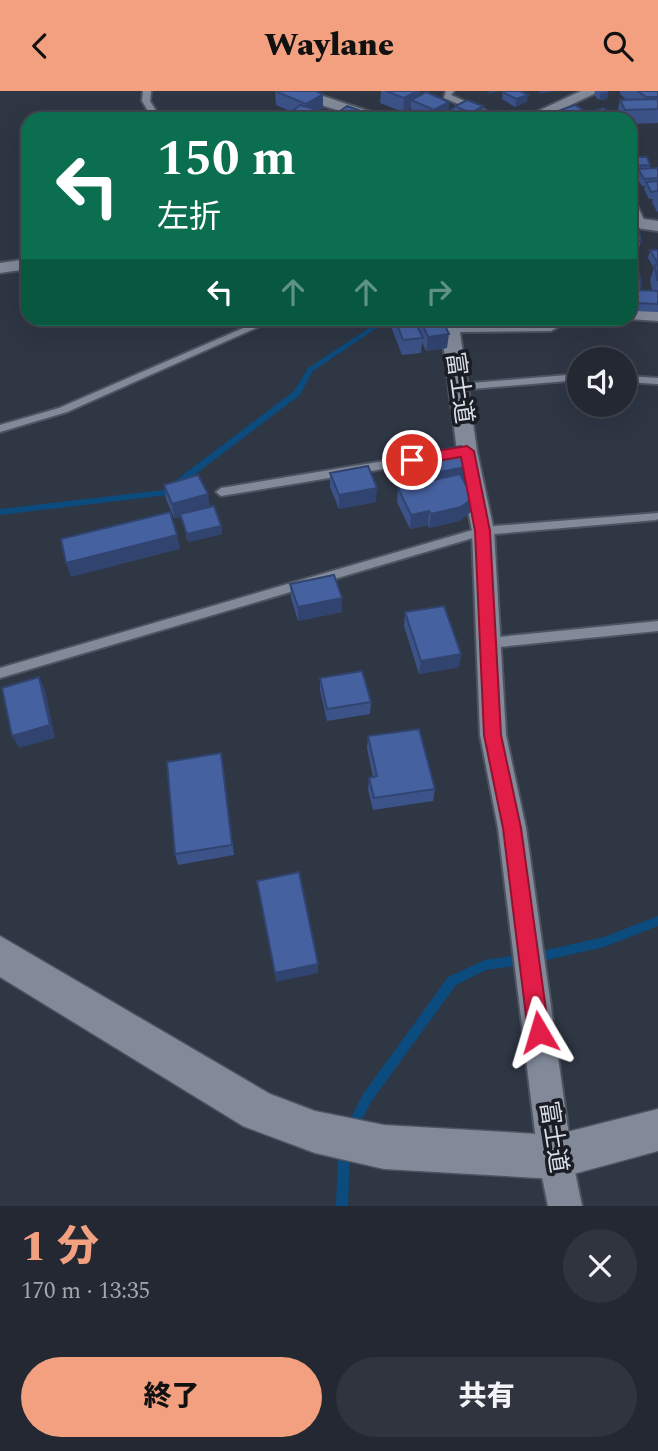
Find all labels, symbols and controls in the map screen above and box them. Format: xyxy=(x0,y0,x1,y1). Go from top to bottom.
text: Waylane xyxy=(264,21,394,70)
icon: back xyxy=(21,27,59,65)
icon: search xyxy=(599,27,637,65)
text: 150 m xyxy=(157,122,296,197)
icon: left xyxy=(42,140,133,231)
text: 左折 xyxy=(157,193,221,242)
icon: left xyxy=(201,273,239,311)
icon: ahead xyxy=(274,273,312,311)
icon: ahead xyxy=(347,273,385,311)
icon: right xyxy=(420,273,458,311)
map controls xyxy=(567,347,637,417)
button: sound xyxy=(567,347,637,417)
street label: 富士道 xyxy=(436,350,482,426)
pin xyxy=(382,430,442,490)
icon: arrive xyxy=(393,441,431,479)
position arrow xyxy=(502,995,576,1069)
street label: 富士道 xyxy=(530,1099,576,1175)
text: 1 分 xyxy=(21,1216,99,1279)
button: close xyxy=(563,1229,637,1303)
text: 170 m · 13:35 xyxy=(21,1274,150,1309)
button: 終了 xyxy=(21,1357,322,1437)
button: 共有 xyxy=(336,1357,637,1437)

